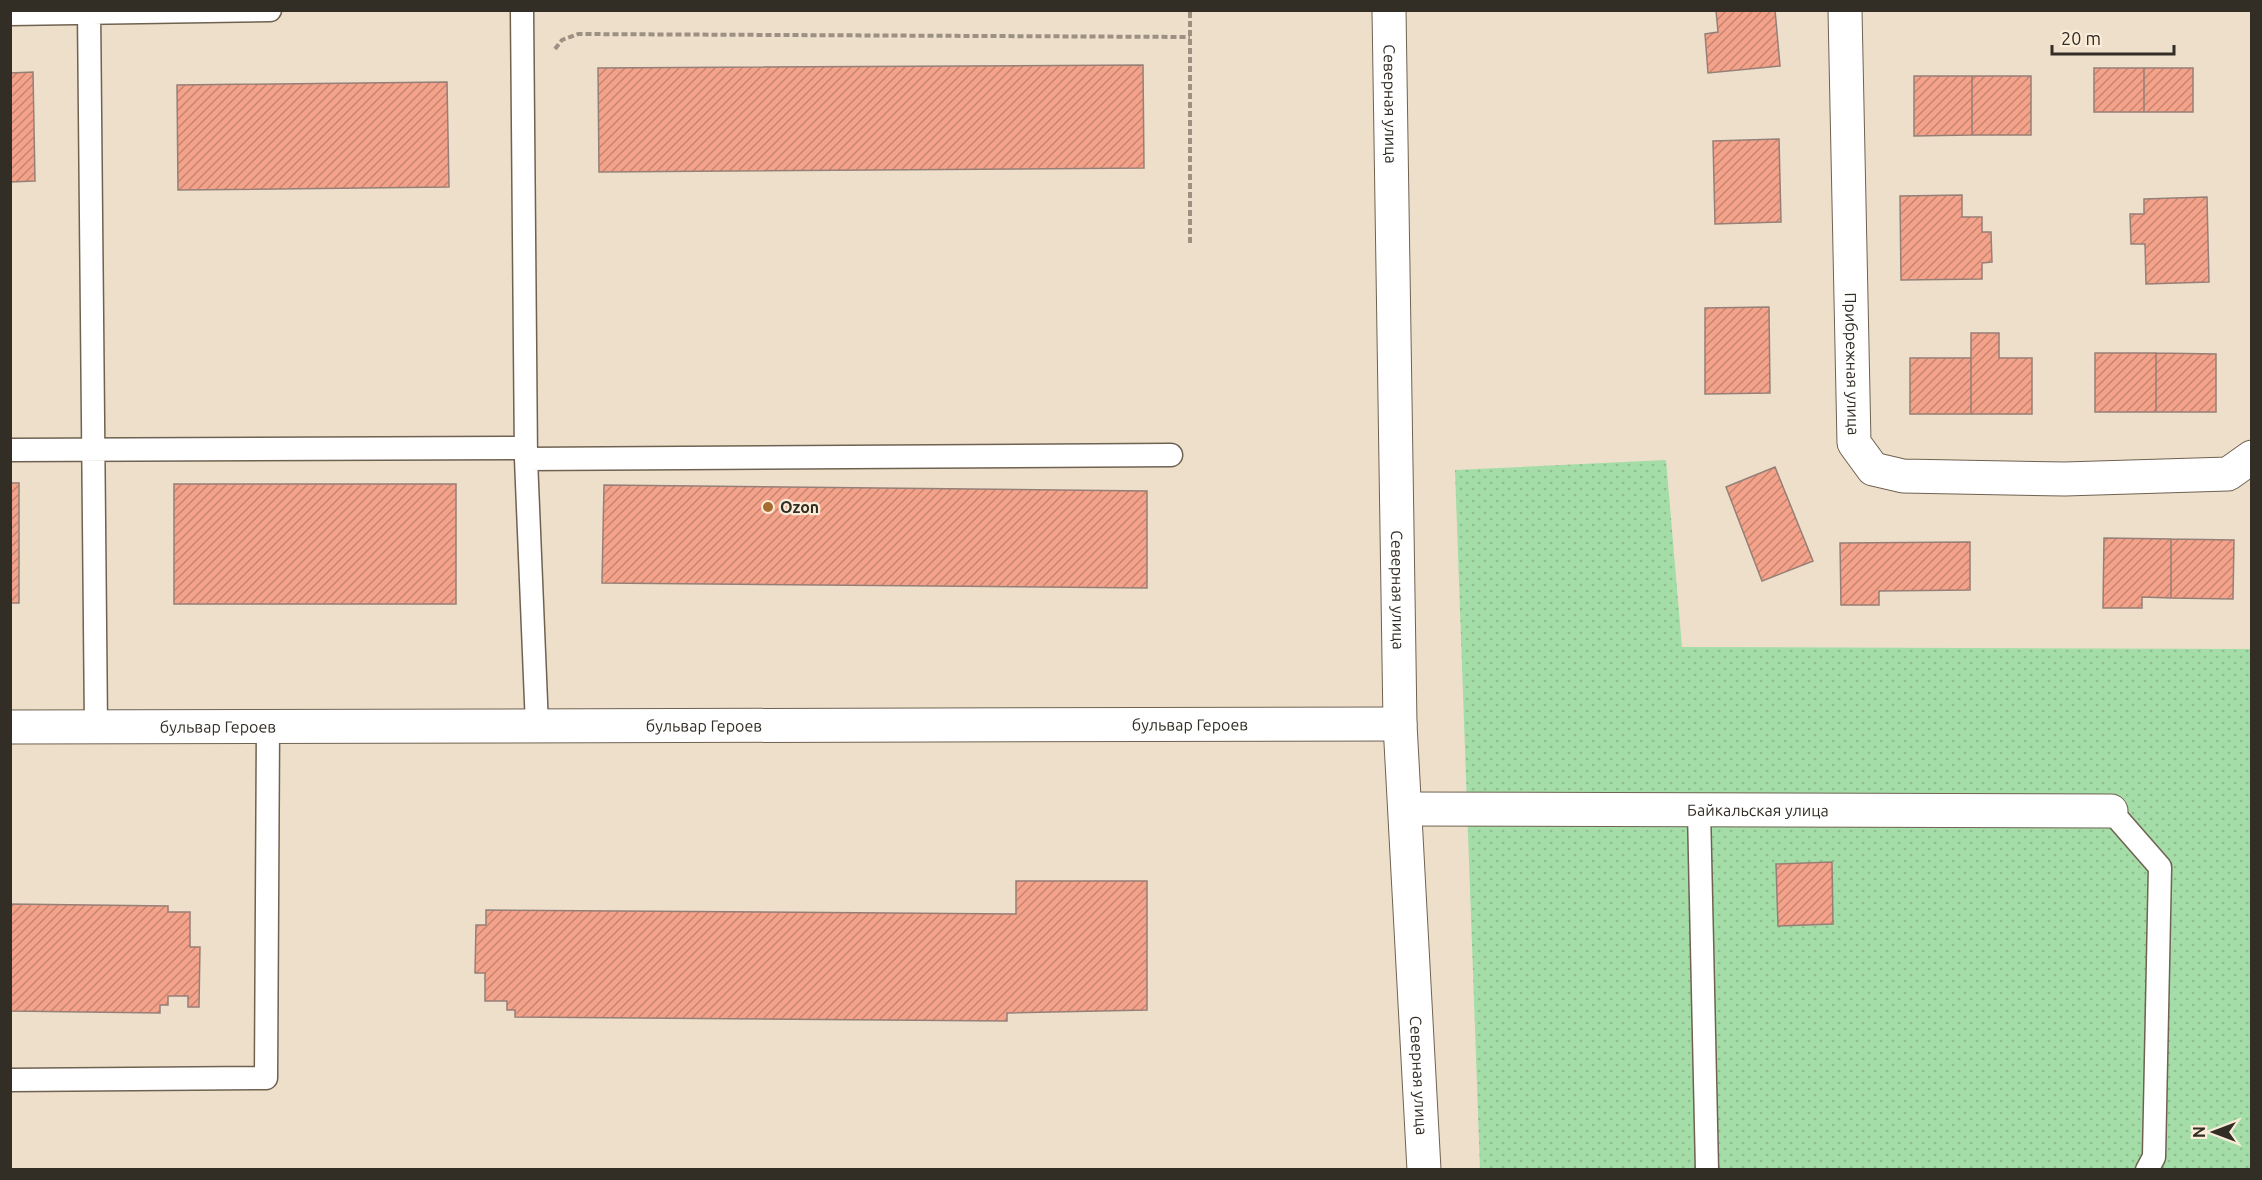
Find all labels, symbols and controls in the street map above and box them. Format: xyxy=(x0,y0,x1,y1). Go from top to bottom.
scale bar xyxy=(2052,18,2174,56)
text: 20 m xyxy=(2061,28,2101,48)
street label: Северная улица xyxy=(1381,44,1400,164)
street label: Прибрежная улица xyxy=(1842,292,1863,436)
place label: Ozon xyxy=(780,498,819,516)
marker: Ozon xyxy=(761,500,775,514)
street label: Северная улица xyxy=(1388,530,1408,650)
street label: бульвар Героев xyxy=(1132,715,1248,734)
street label: бульвар Героев xyxy=(646,716,762,735)
street label: бульвар Героев xyxy=(160,717,276,736)
street label: Байкальская улица xyxy=(1687,801,1829,819)
street label: Северная улица xyxy=(1407,1015,1431,1136)
north arrow xyxy=(2184,1102,2244,1162)
text: N xyxy=(2190,1126,2208,1138)

